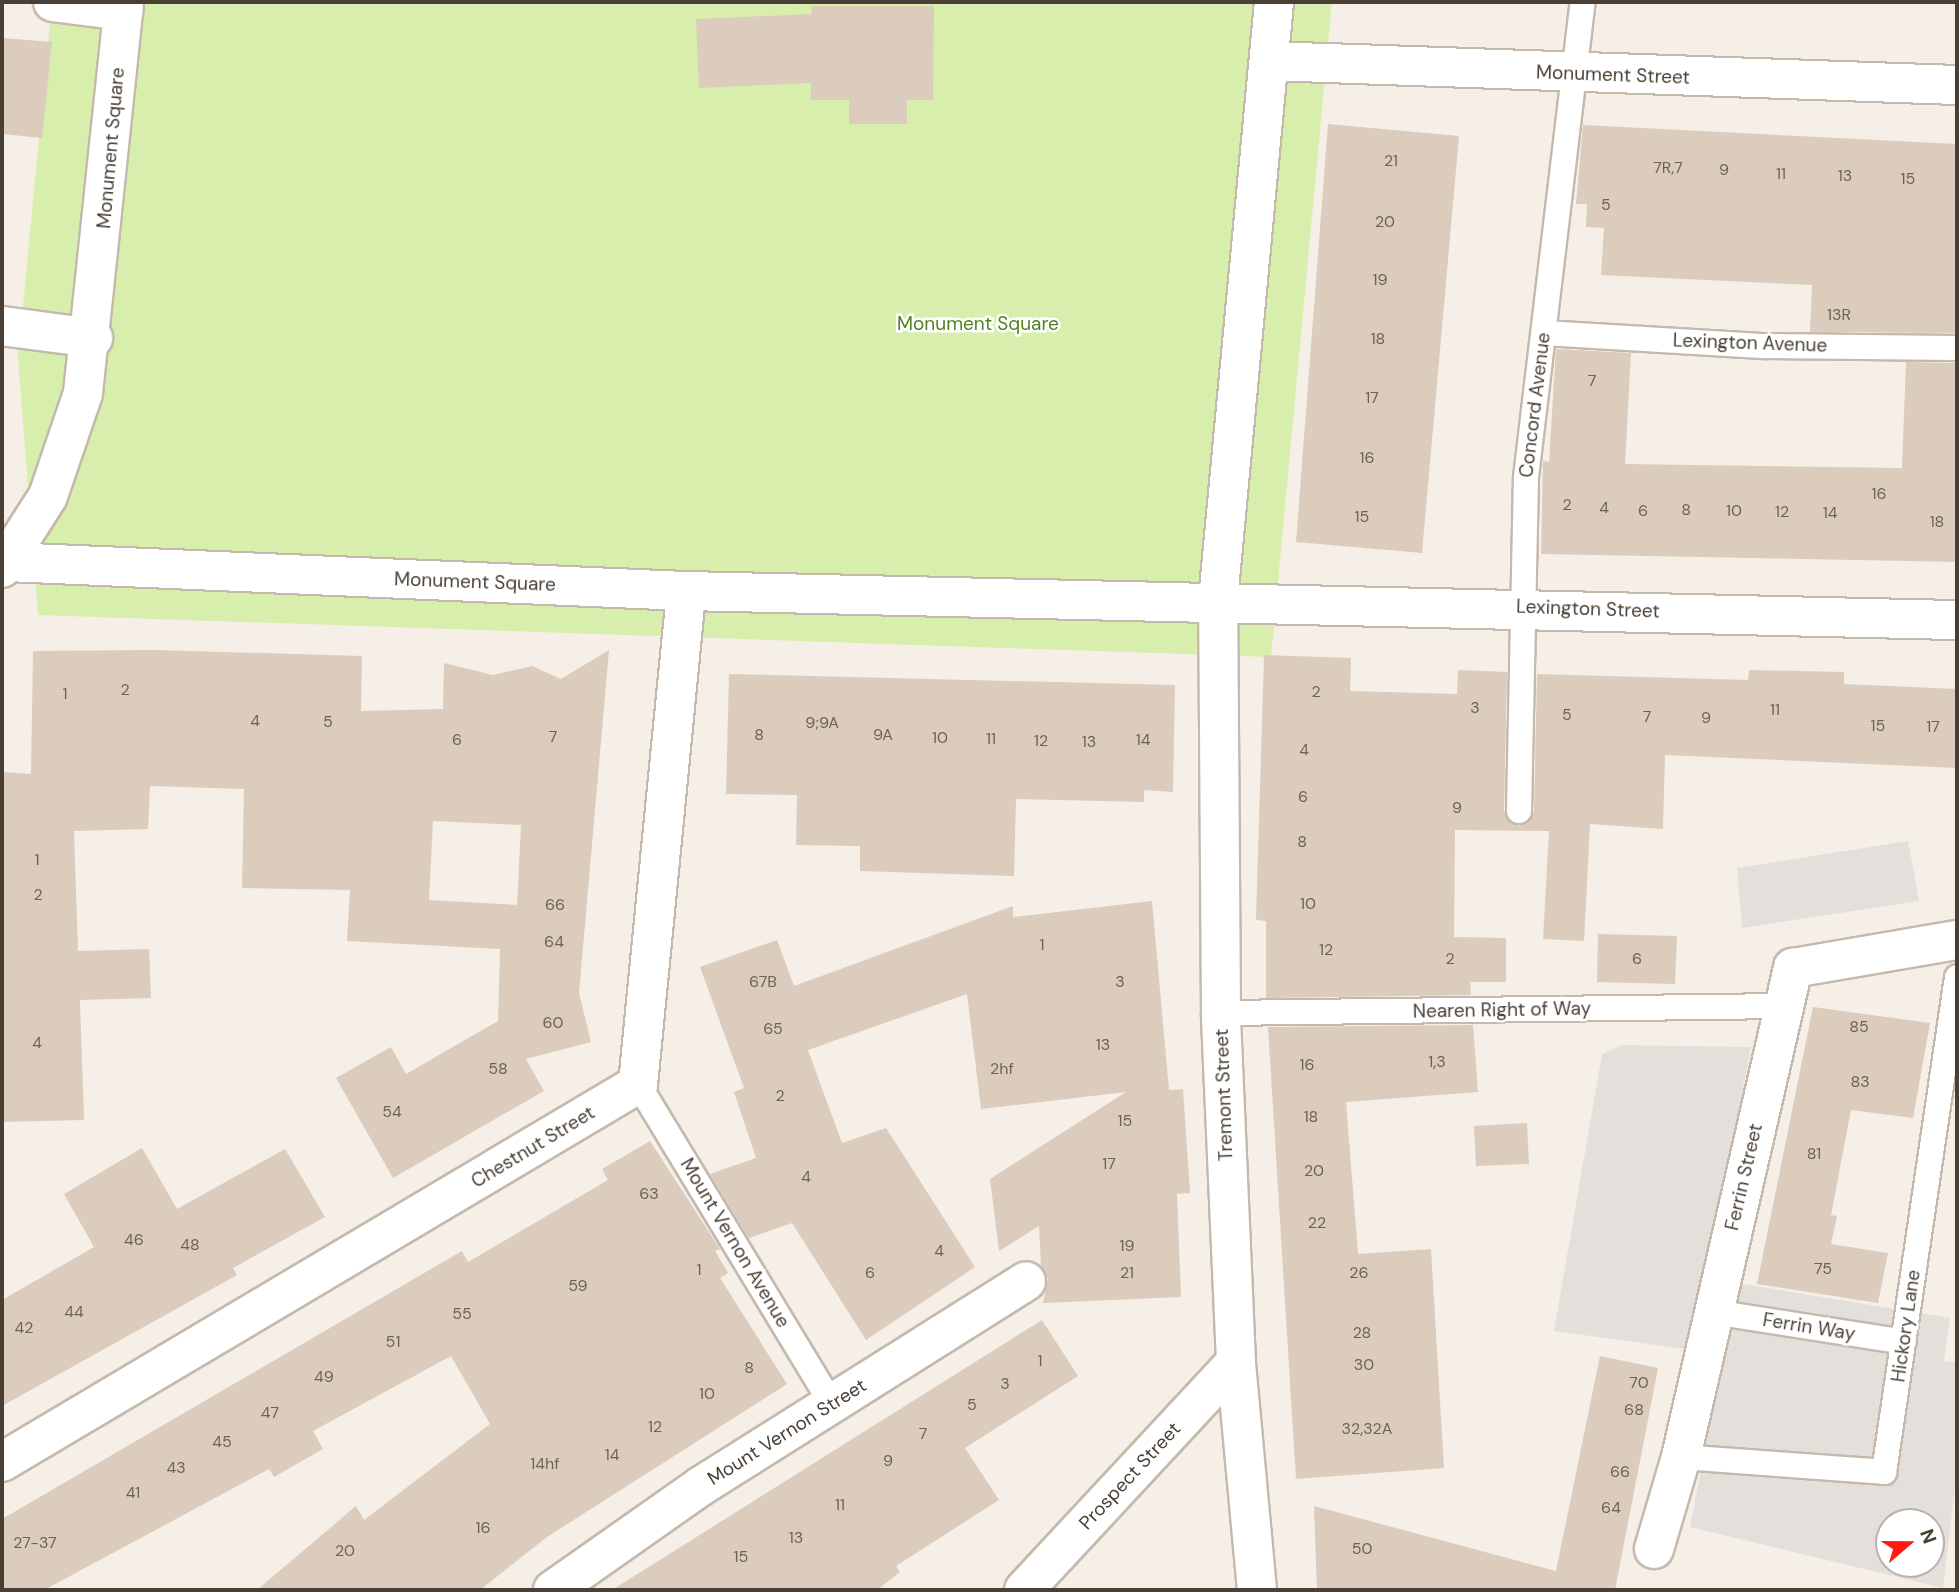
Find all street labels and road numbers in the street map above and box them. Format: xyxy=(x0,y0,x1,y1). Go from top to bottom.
street label: Monument Street xyxy=(1536,61,1690,89)
street label: Monument Square xyxy=(93,66,129,230)
street label: Lexington Avenue xyxy=(1672,329,1828,357)
street label: Concord Avenue xyxy=(1515,331,1555,479)
street label: Monument Square xyxy=(394,568,556,596)
street label: Lexington Street xyxy=(1516,595,1660,623)
street label: Nearen Right of Way xyxy=(1413,997,1591,1023)
street label: Tremont Street xyxy=(1210,1028,1238,1162)
street label: Chestnut Street xyxy=(467,1101,599,1193)
street label: Ferrin Street xyxy=(1721,1121,1767,1233)
street label: Mount Vernon Avenue xyxy=(675,1154,795,1332)
street label: Hickory Lane xyxy=(1887,1268,1925,1384)
street label: Ferrin Way xyxy=(1761,1308,1857,1346)
street label: Mount Vernon Street xyxy=(703,1374,871,1490)
street label: Prospect Street xyxy=(1075,1418,1185,1534)

